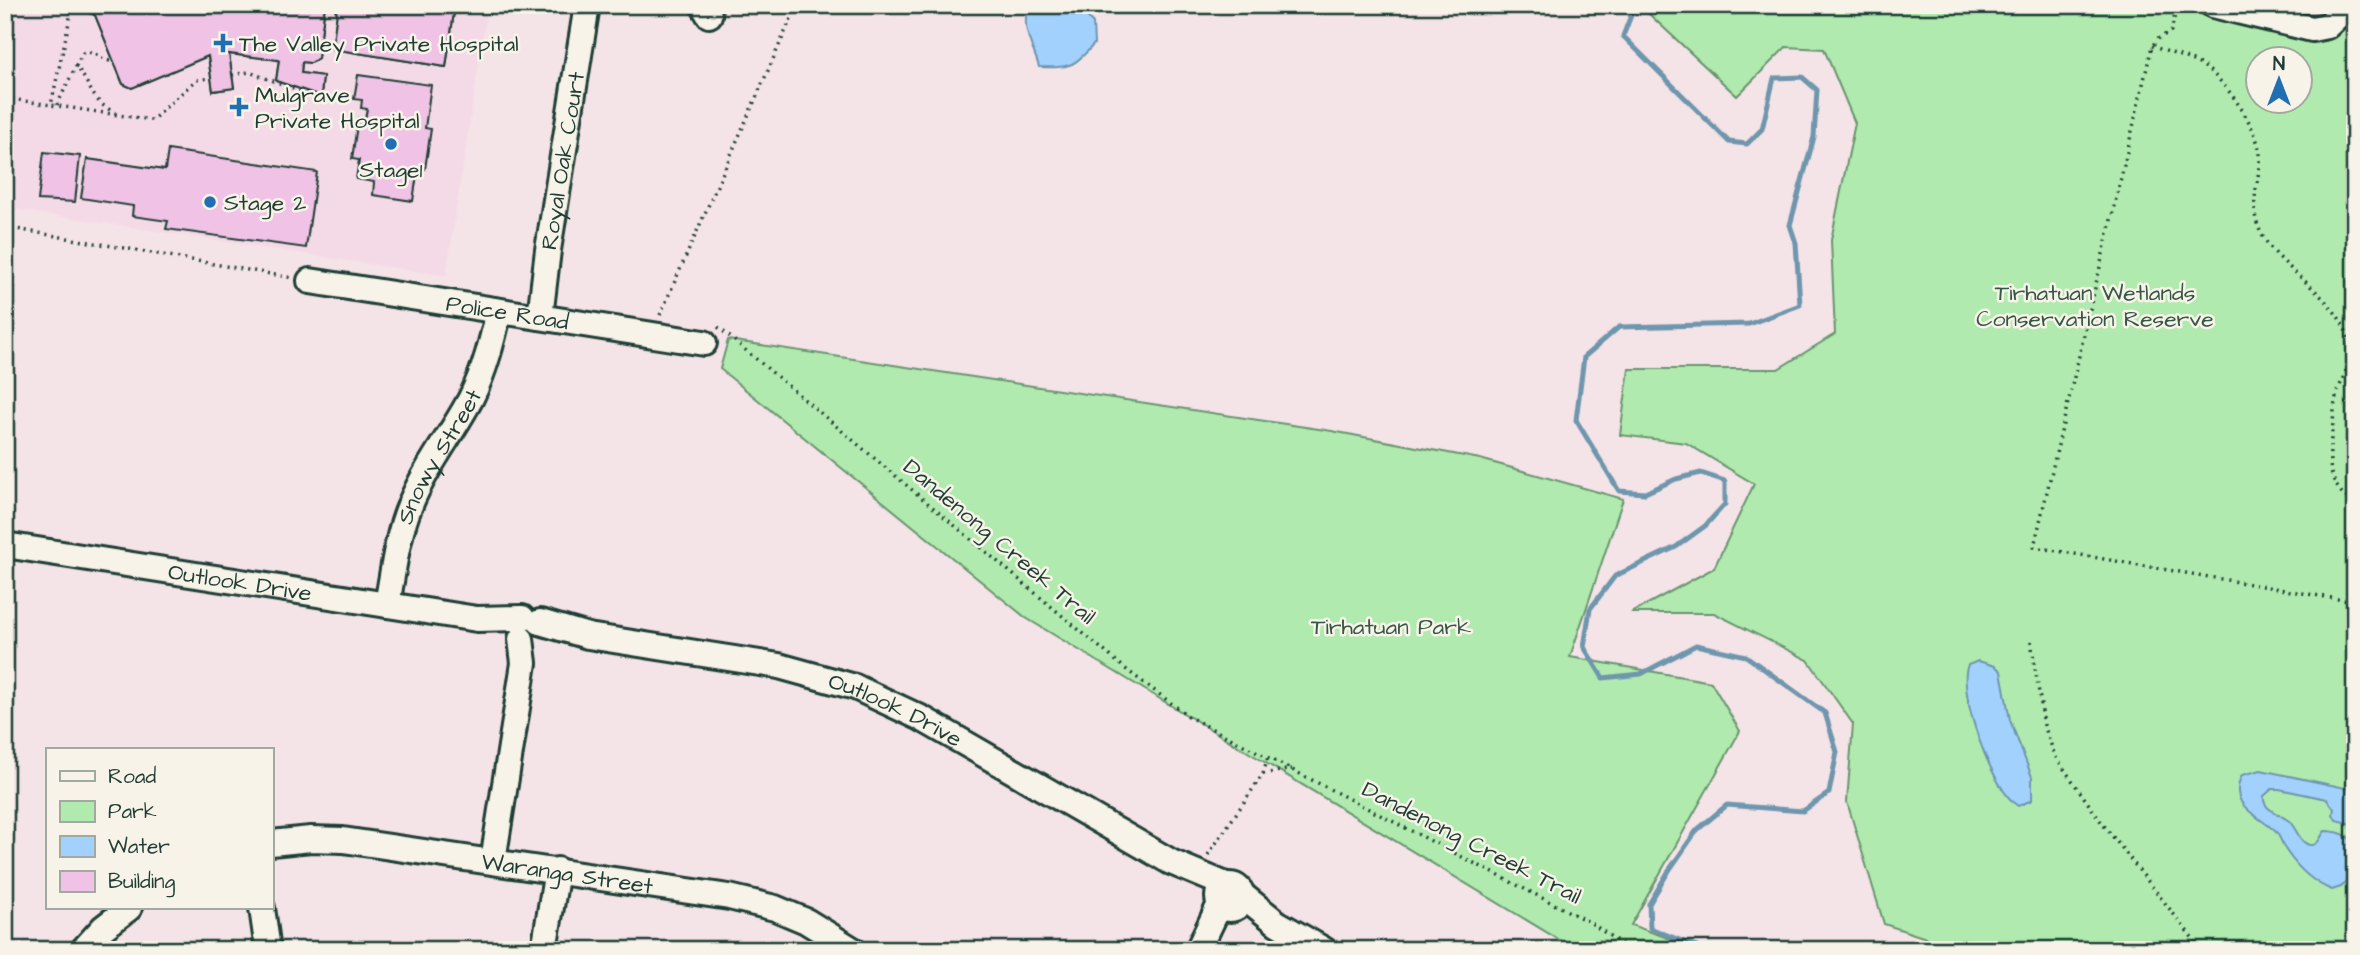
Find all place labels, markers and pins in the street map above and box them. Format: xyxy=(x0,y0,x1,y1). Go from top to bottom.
place label: The Valley Private Hospital xyxy=(239,28,519,61)
marker: The Valley Private Hospital xyxy=(213,33,233,53)
place label: Mulgrave Private Hospital xyxy=(255,79,420,137)
marker: Mulgrave Private Hospital xyxy=(229,97,249,117)
marker: Stage1 xyxy=(383,136,399,152)
place label: Stage1 xyxy=(359,154,423,187)
place label: Stage 2 xyxy=(224,187,306,220)
marker: Stage 2 xyxy=(202,194,218,210)

